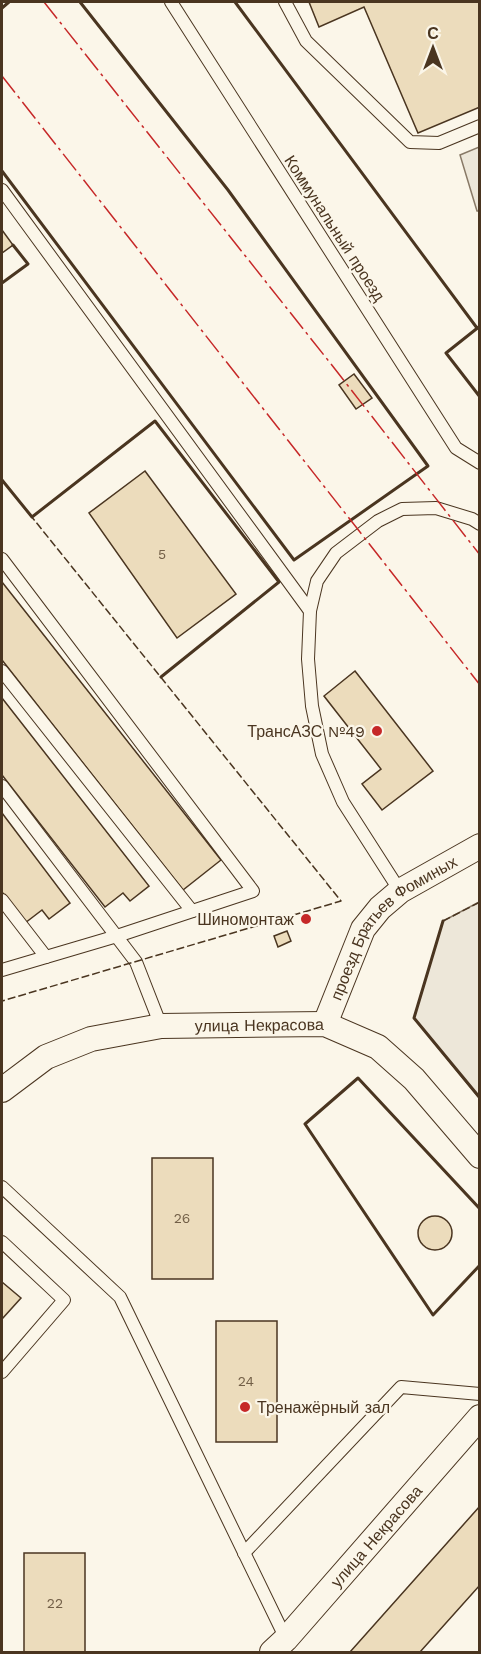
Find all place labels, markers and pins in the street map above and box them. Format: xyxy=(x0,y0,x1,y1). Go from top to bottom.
place label: ТрансАЗС №49 xyxy=(247,722,365,741)
marker: ТрансАЗС №49 xyxy=(370,724,384,738)
place label: Шиномонтаж xyxy=(197,910,294,929)
marker: Шиномонтаж xyxy=(299,912,313,926)
place label: Тренажёрный зал xyxy=(257,1398,390,1417)
marker: Тренажёрный зал xyxy=(238,1400,252,1414)

